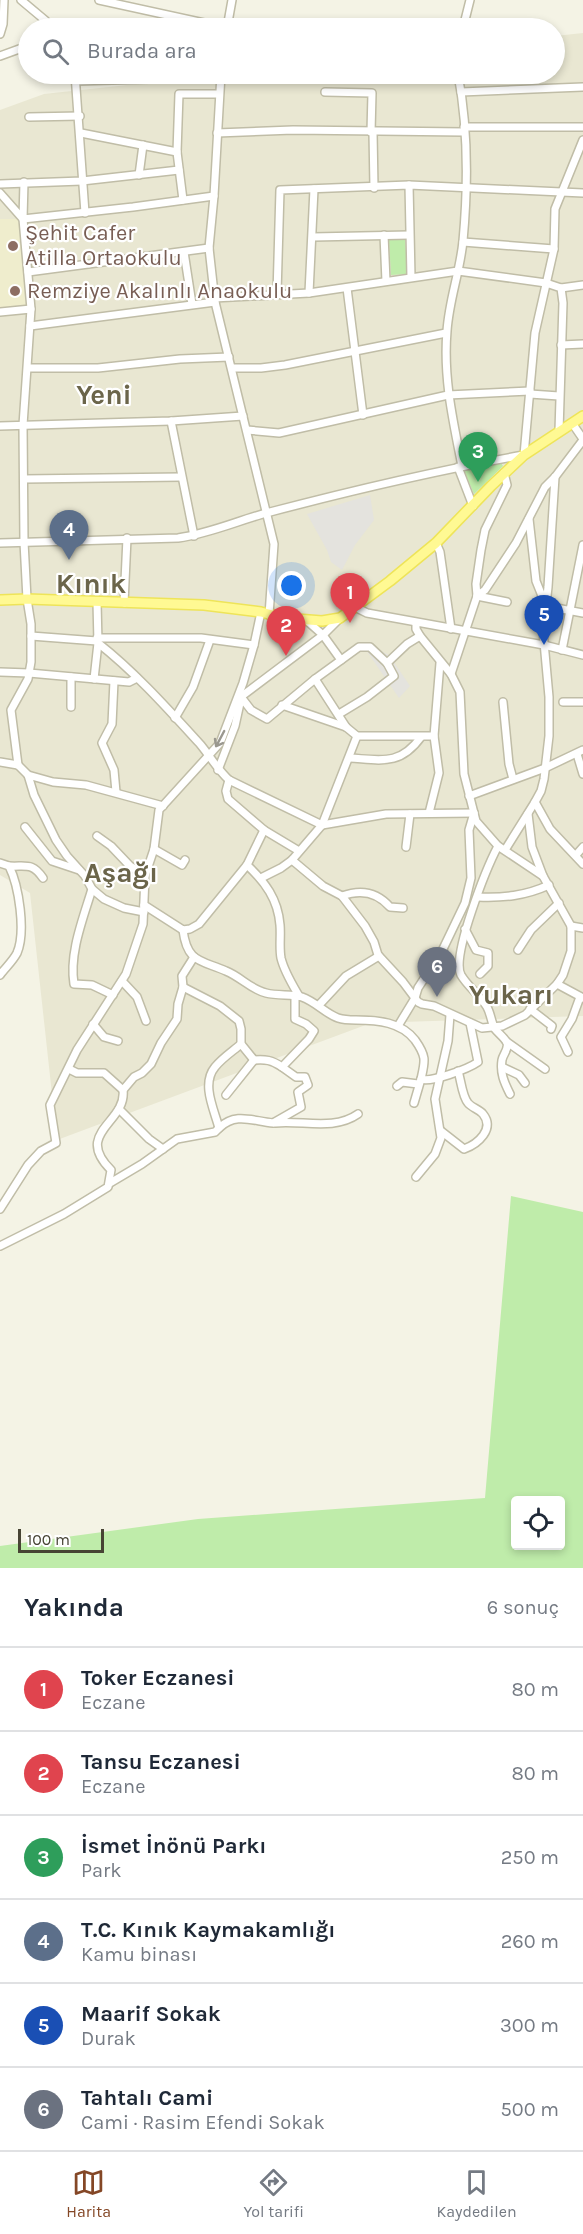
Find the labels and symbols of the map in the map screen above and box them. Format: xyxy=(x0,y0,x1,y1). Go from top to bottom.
place label: Şehit Cafer Atilla Ortaokulu xyxy=(25,220,182,271)
marker: Şehit Cafer Atilla Ortaokulu xyxy=(6,239,20,253)
place label: Remziye Akalınlı Anaokulu xyxy=(27,278,292,304)
marker: Remziye Akalınlı Anaokulu xyxy=(8,284,22,298)
district label: Yeni xyxy=(76,378,132,411)
pin: 3 xyxy=(458,432,498,482)
pin: 4 xyxy=(50,510,88,560)
district label: Kınık xyxy=(56,567,127,600)
your location xyxy=(277,571,306,600)
pin: 1 xyxy=(330,574,370,623)
pin: 5 xyxy=(524,596,564,645)
pin: 2 xyxy=(266,606,306,656)
one-way arrow xyxy=(214,730,226,747)
district label: Aşağı xyxy=(84,856,158,889)
pin: 6 xyxy=(418,948,456,997)
district label: Yukarı xyxy=(469,978,553,1011)
scale bar xyxy=(18,1526,104,1554)

